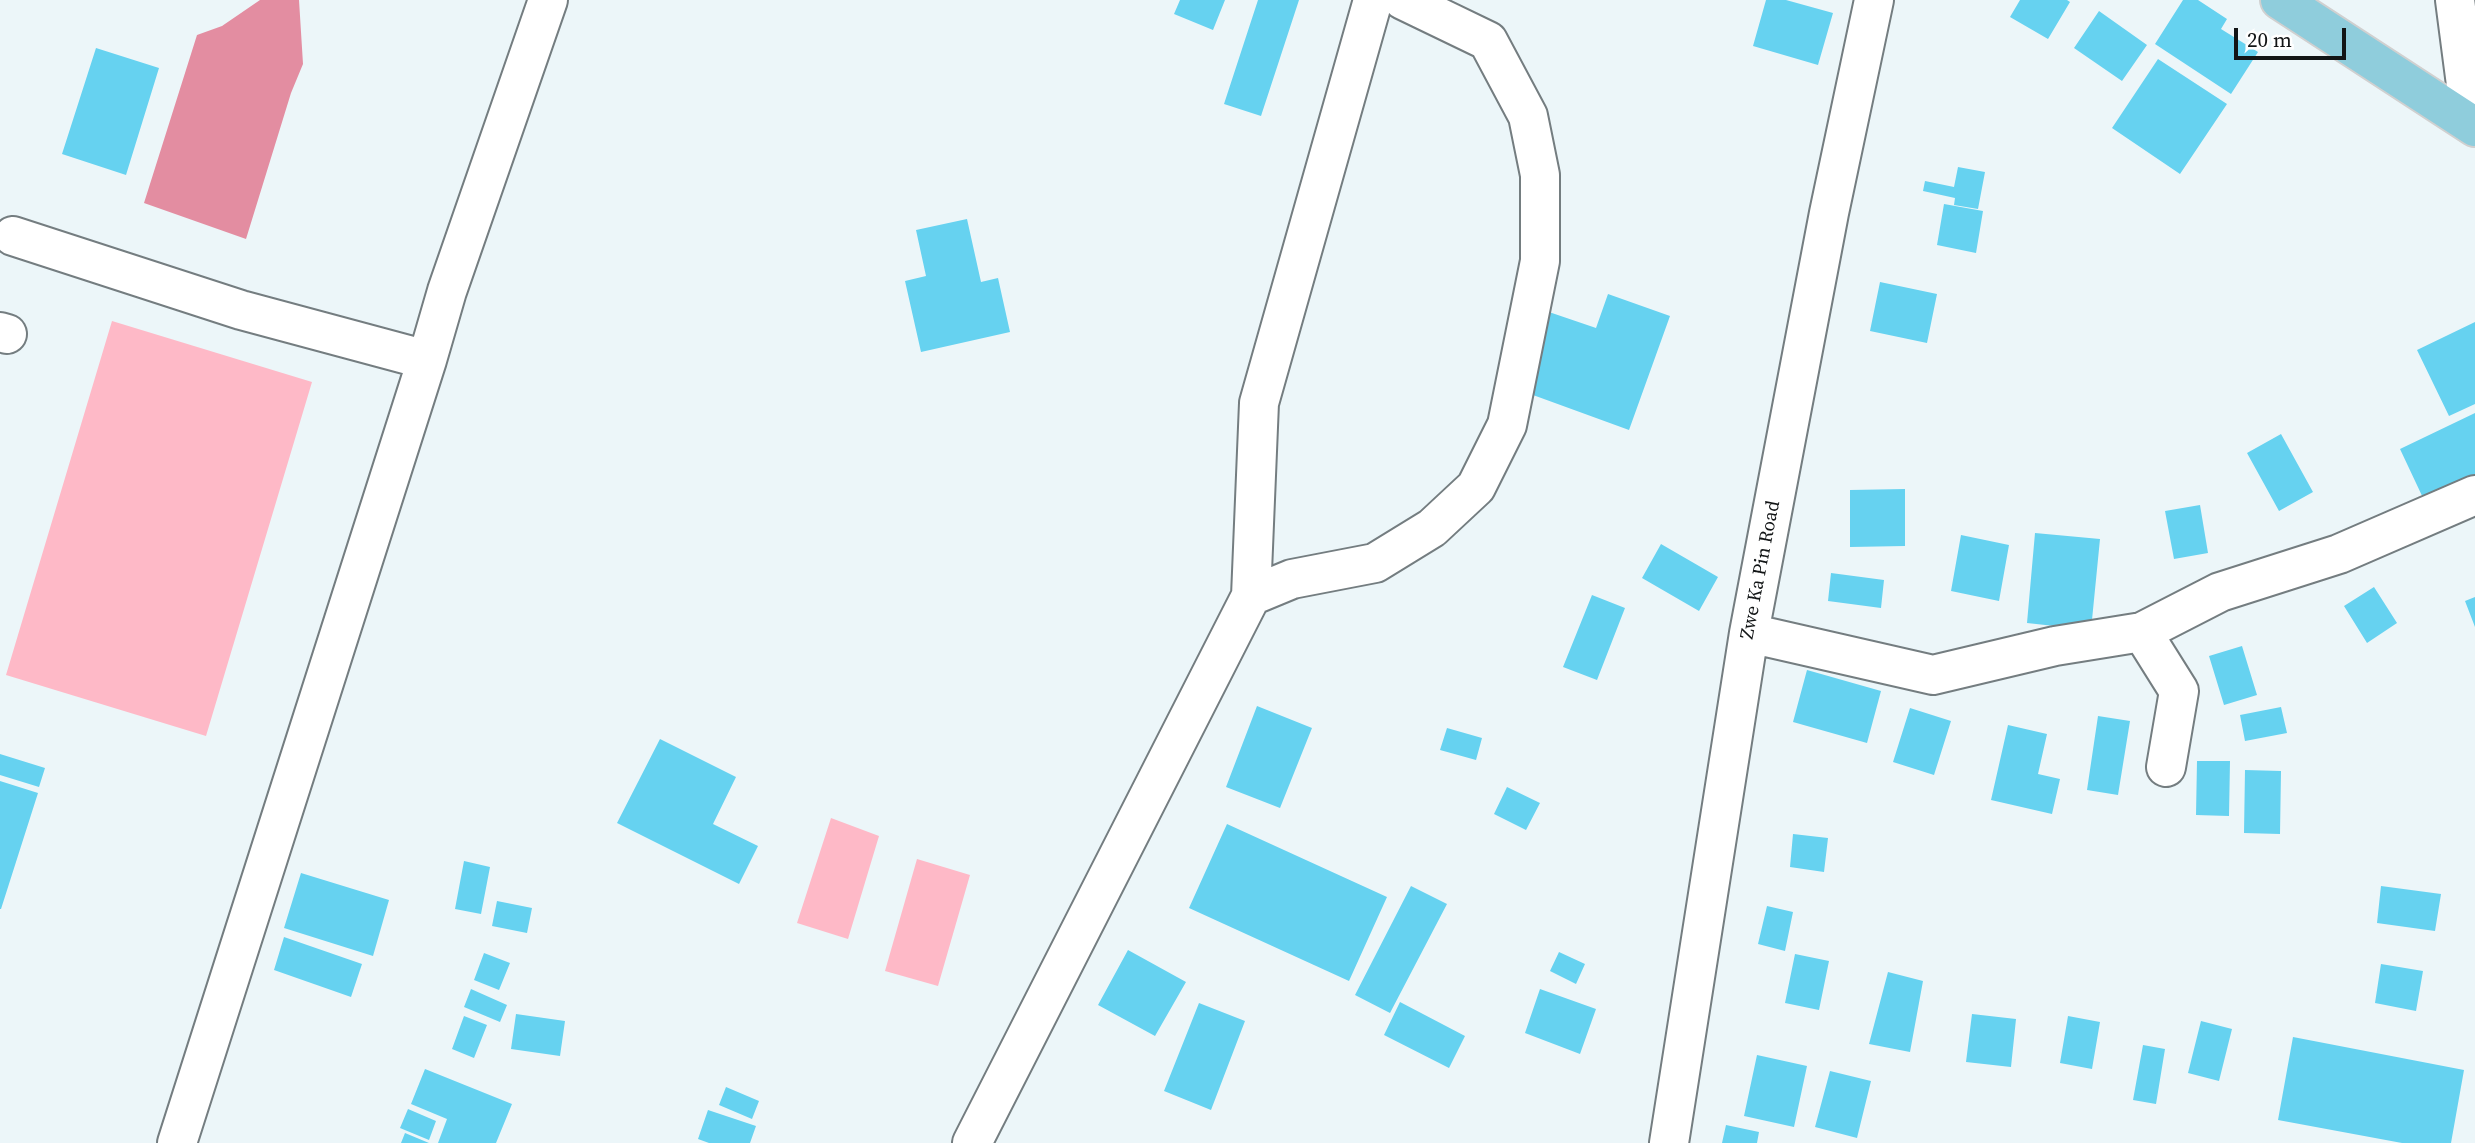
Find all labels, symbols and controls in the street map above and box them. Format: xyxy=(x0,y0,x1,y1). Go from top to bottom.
scale bar xyxy=(2237,14,2349,58)
text: 20 m xyxy=(2247,25,2292,54)
street label: Zwe Ka Pin Road xyxy=(1736,499,1786,641)

